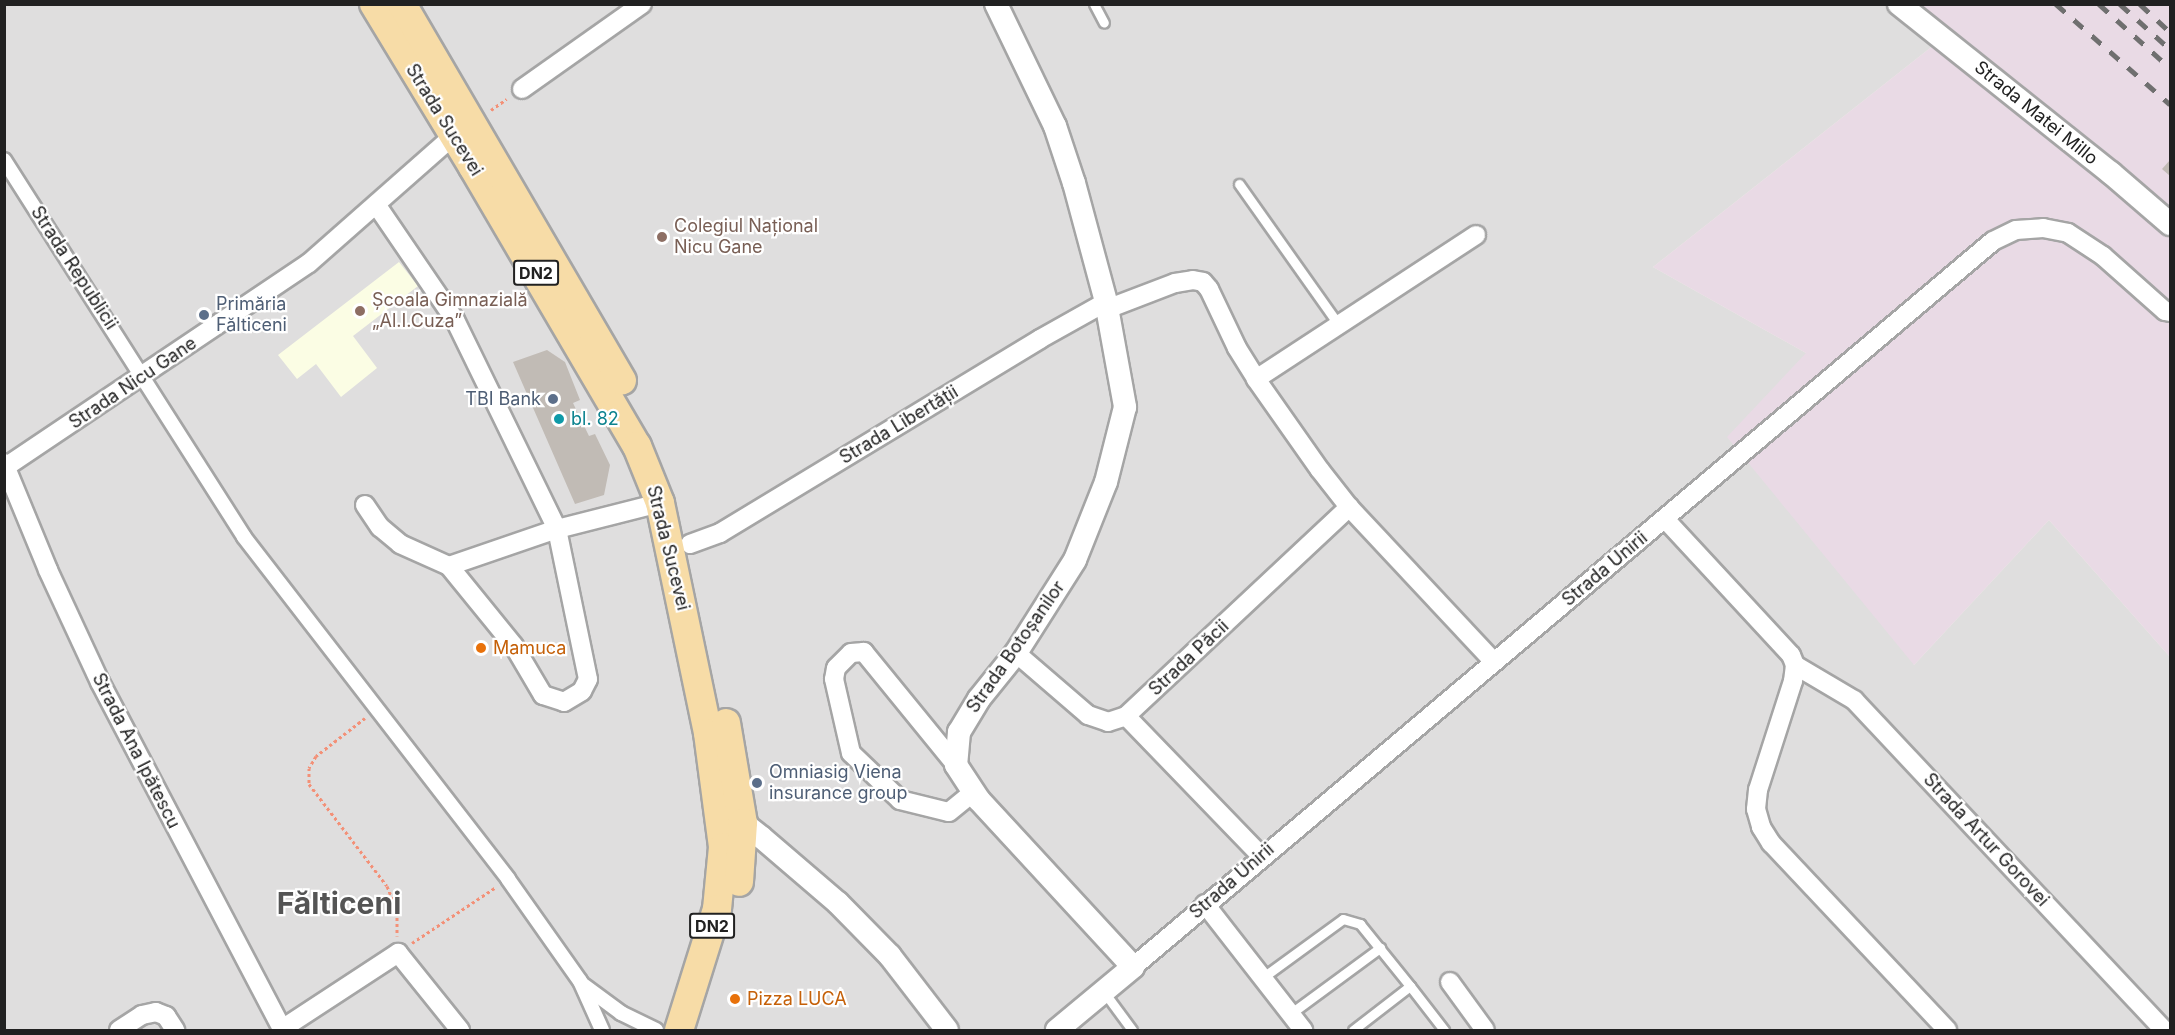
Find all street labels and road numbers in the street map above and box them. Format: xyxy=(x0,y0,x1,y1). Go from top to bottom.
street label: Strada Matei Millo xyxy=(1970,57,2102,169)
street label: Strada Sucevei xyxy=(401,60,487,180)
street label: Strada Republicii xyxy=(26,202,122,334)
road number: DN2 xyxy=(512,260,560,286)
street label: Strada Nicu Gane xyxy=(65,332,201,434)
street label: Strada Libertății xyxy=(836,381,962,469)
street label: Strada Sucevei xyxy=(642,483,694,613)
street label: Strada Unirii xyxy=(1558,527,1652,611)
street label: Strada Botoșanilor xyxy=(962,577,1070,717)
street label: Strada Păcii xyxy=(1145,616,1233,700)
street label: Strada Ana Ipătescu xyxy=(87,670,185,832)
street label: Strada Artur Gorovei xyxy=(1919,769,2053,911)
street label: Strada Unirii xyxy=(1185,839,1279,923)
road number: DN2 xyxy=(688,913,736,939)

